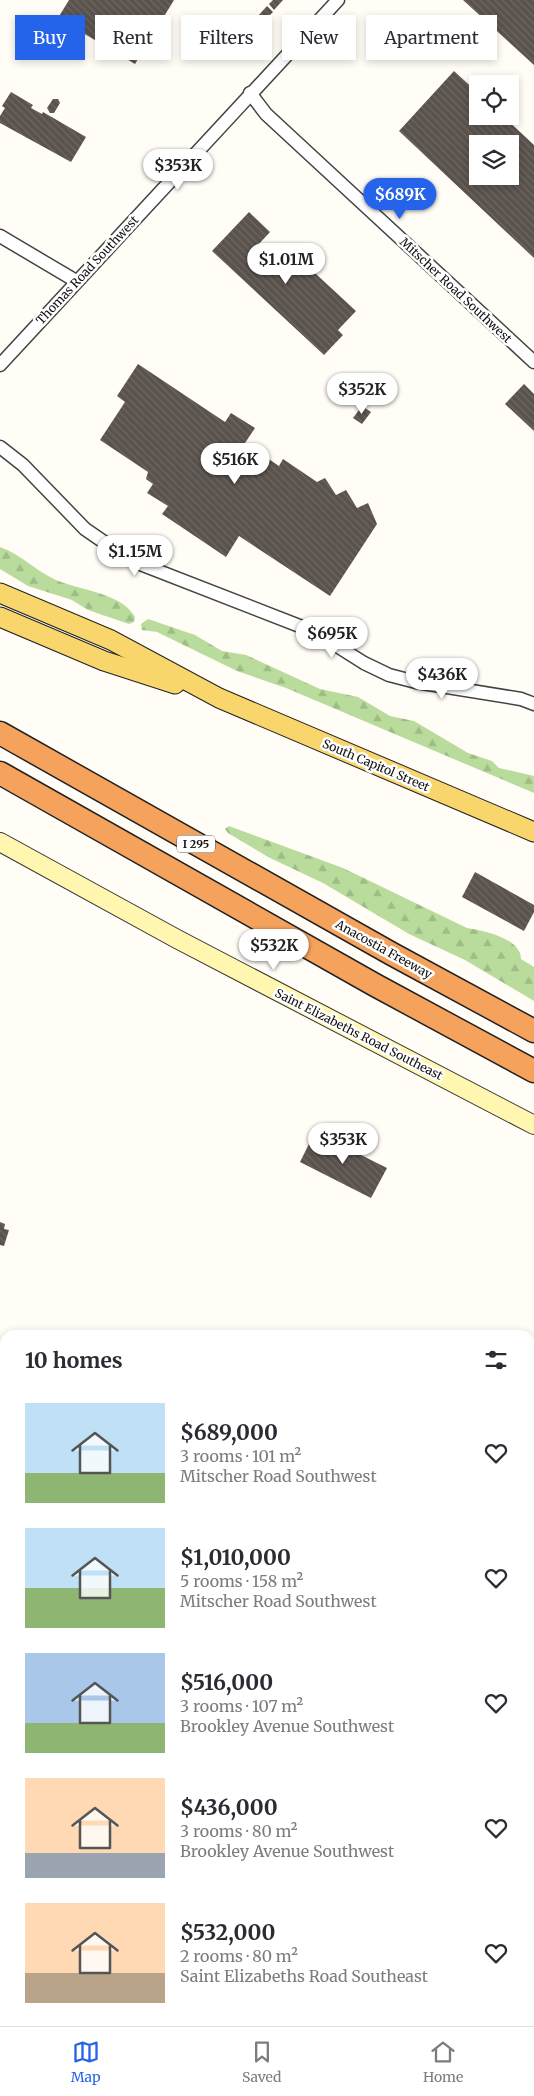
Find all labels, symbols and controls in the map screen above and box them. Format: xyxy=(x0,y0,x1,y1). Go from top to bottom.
chip: Buy xyxy=(15,15,85,60)
chip: Rent xyxy=(95,15,171,60)
chip: Filters xyxy=(181,15,272,60)
chip: New xyxy=(282,15,356,60)
chip: Apartment xyxy=(366,15,497,60)
map controls xyxy=(469,75,519,185)
button: locate xyxy=(469,75,519,125)
button: layers xyxy=(469,135,519,185)
pin: $353K xyxy=(143,148,213,191)
text: $353K xyxy=(154,155,202,175)
pin: $689K xyxy=(365,178,435,220)
text: $689K xyxy=(374,184,426,204)
street label: Thomas Road Southwest xyxy=(33,212,142,328)
street label: Mitscher Road Southwest xyxy=(397,234,515,346)
pin: $1.01M xyxy=(245,242,327,285)
text: $1.01M xyxy=(258,249,314,269)
pin: $352K xyxy=(327,372,397,415)
text: $352K xyxy=(338,379,386,399)
pin: $516K xyxy=(200,442,270,485)
text: $516K xyxy=(212,449,258,469)
pin: $1.15M xyxy=(94,534,176,577)
text: $1.15M xyxy=(108,541,162,561)
pin: $695K xyxy=(297,616,367,659)
text: $695K xyxy=(307,623,357,643)
pin: $436K xyxy=(407,658,477,700)
text: $436K xyxy=(417,664,467,684)
street label: South Capitol Street xyxy=(320,736,432,794)
road number: I 295 xyxy=(177,836,215,852)
street label: Anacostia Freeway xyxy=(332,916,435,982)
pin: $532K xyxy=(239,928,309,971)
text: $532K xyxy=(250,935,298,955)
street label: Saint Elizabeths Road Southeast xyxy=(273,985,446,1083)
pin: $353K xyxy=(308,1122,378,1165)
text: $353K xyxy=(319,1129,367,1149)
icon: filters xyxy=(482,1346,510,1374)
text: 10 homes xyxy=(25,1347,123,1374)
text: $689,000 xyxy=(180,1419,278,1446)
icon: home xyxy=(65,1423,125,1483)
icon: heart xyxy=(482,1439,510,1467)
text: 3 rooms · 101 m² xyxy=(180,1446,301,1466)
text: Mitscher Road Southwest xyxy=(180,1466,377,1486)
text: $1,010,000 xyxy=(180,1544,291,1571)
icon: home xyxy=(65,1548,125,1608)
icon: heart xyxy=(482,1564,510,1592)
text: 5 rooms · 158 m² xyxy=(180,1571,303,1591)
text: Mitscher Road Southwest xyxy=(180,1591,377,1611)
text: $516,000 xyxy=(180,1669,273,1696)
icon: home xyxy=(65,1673,125,1733)
icon: heart xyxy=(482,1689,510,1717)
text: 3 rooms · 107 m² xyxy=(180,1696,303,1716)
text: Brookley Avenue Southwest xyxy=(180,1716,394,1736)
text: $436,000 xyxy=(180,1794,278,1821)
icon: home xyxy=(65,1798,125,1858)
icon: heart xyxy=(482,1814,510,1842)
text: 3 rooms · 80 m² xyxy=(180,1821,297,1841)
text: Brookley Avenue Southwest xyxy=(180,1841,394,1861)
text: $532,000 xyxy=(180,1919,275,1946)
icon: home xyxy=(65,1923,125,1983)
icon: heart xyxy=(482,1939,510,1967)
text: 2 rooms · 80 m² xyxy=(180,1946,298,1966)
text: Saint Elizabeths Road Southeast xyxy=(180,1966,428,1986)
tab: Map xyxy=(71,2038,101,2086)
tab: Saved xyxy=(242,2038,282,2086)
tab: Home xyxy=(423,2038,463,2086)

